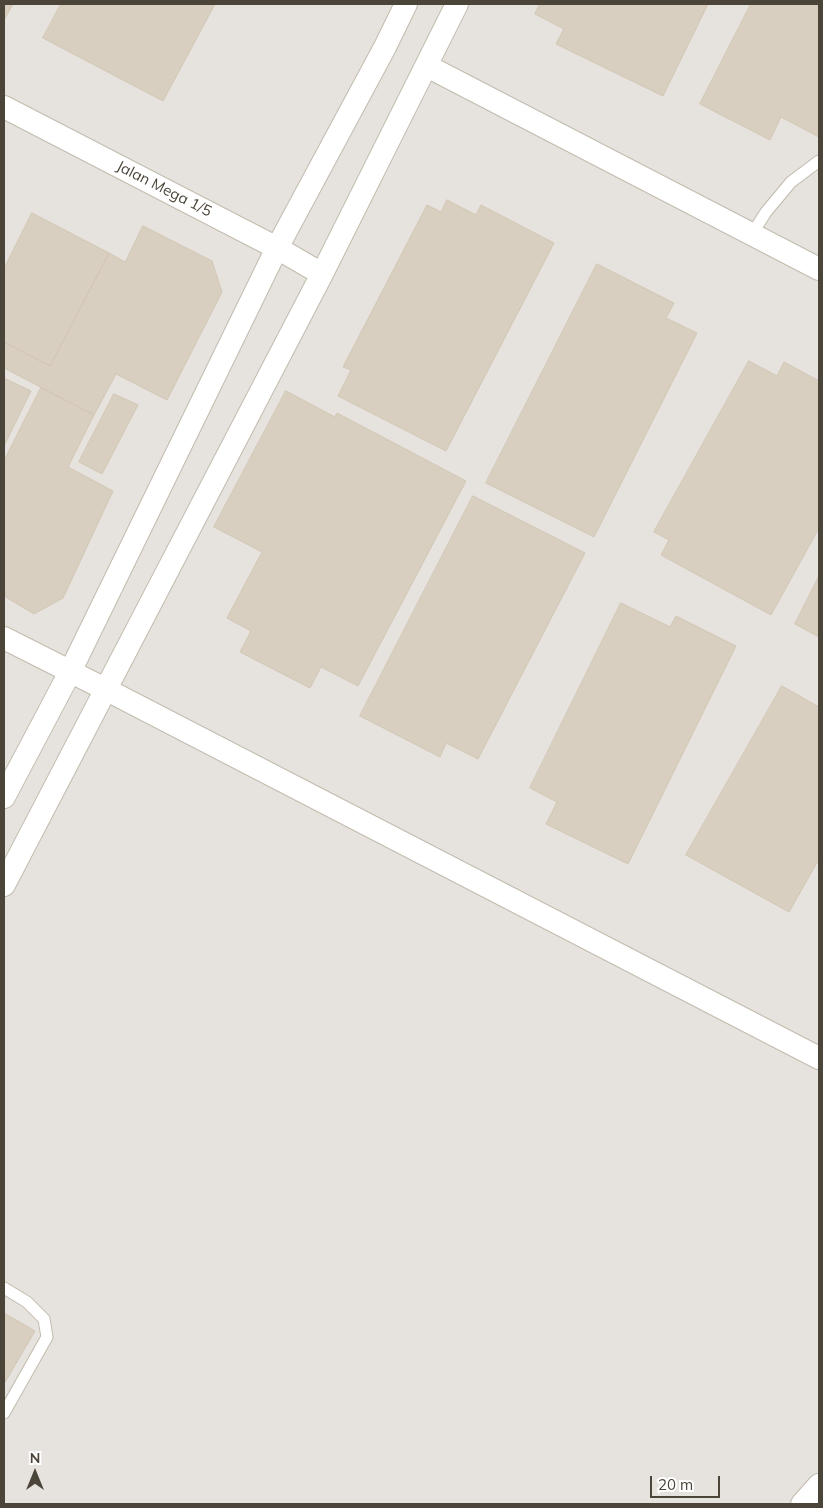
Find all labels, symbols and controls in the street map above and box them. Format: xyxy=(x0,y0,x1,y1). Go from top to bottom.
street label: Jalan Mega 1/5 xyxy=(113,157,215,221)
north arrow xyxy=(10,1448,60,1498)
text: N xyxy=(30,1449,40,1467)
scale bar xyxy=(653,1466,723,1498)
text: 20 m xyxy=(658,1475,693,1494)

